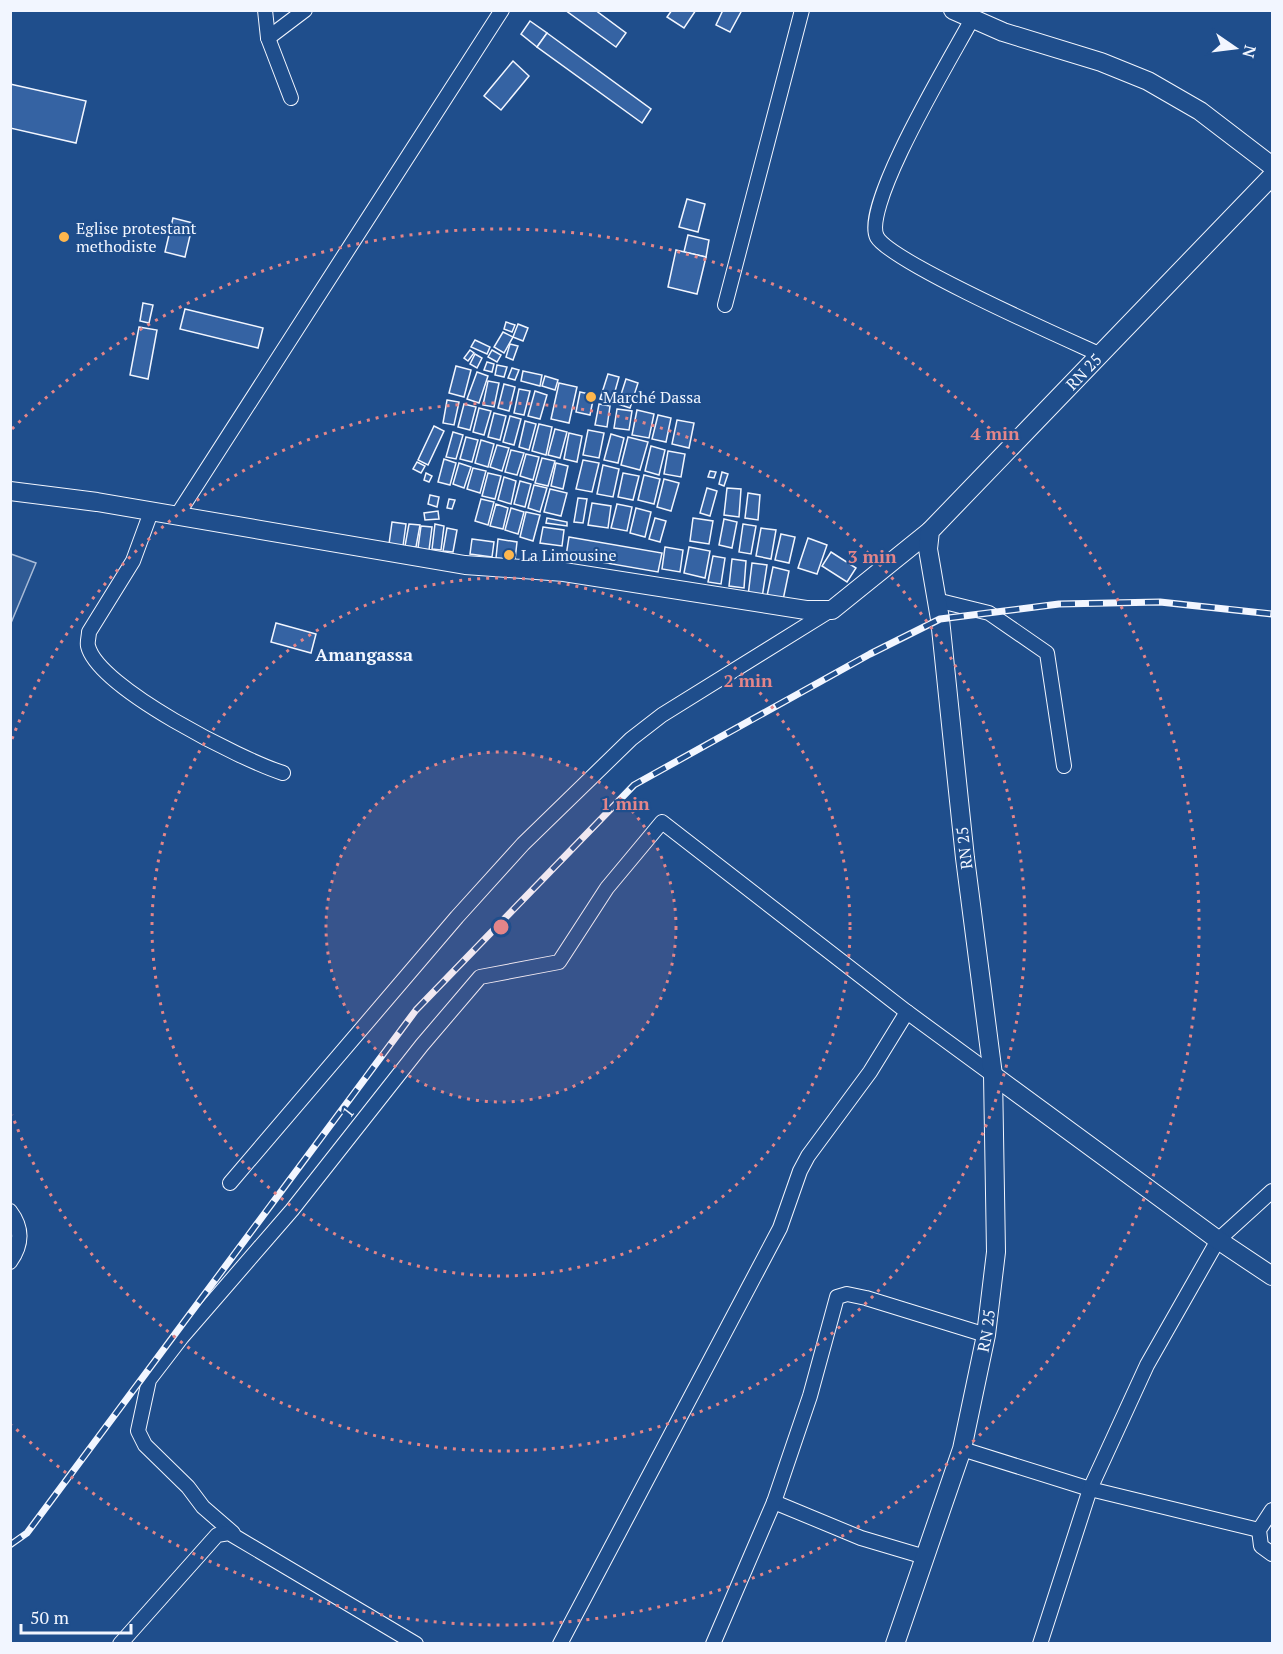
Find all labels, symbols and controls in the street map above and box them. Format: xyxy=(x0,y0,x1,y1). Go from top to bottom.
north arrow xyxy=(1205,18,1265,78)
text: N xyxy=(1237,43,1262,60)
place label: Eglise protestant methodiste xyxy=(76,217,197,257)
marker: Eglise protestant methodiste xyxy=(57,230,71,244)
street label: RN 25 xyxy=(1061,348,1106,395)
place label: Marché Dassa xyxy=(603,386,701,408)
marker: Marché Dassa xyxy=(584,390,598,404)
text: 4 min xyxy=(970,421,1020,445)
place label: La Limousine xyxy=(521,544,617,566)
text: 3 min xyxy=(847,544,897,568)
marker: La Limousine xyxy=(502,548,516,562)
district label: Amangassa xyxy=(315,642,413,666)
text: 2 min xyxy=(723,668,773,692)
text: 1 min xyxy=(600,791,650,815)
street label: RN 25 xyxy=(950,825,978,871)
centre of rings xyxy=(491,917,511,937)
street label: 1 xyxy=(337,1102,359,1122)
street label: RN 25 xyxy=(972,1308,1000,1354)
scale bar xyxy=(21,1597,130,1635)
text: 50 m xyxy=(30,1605,70,1629)

